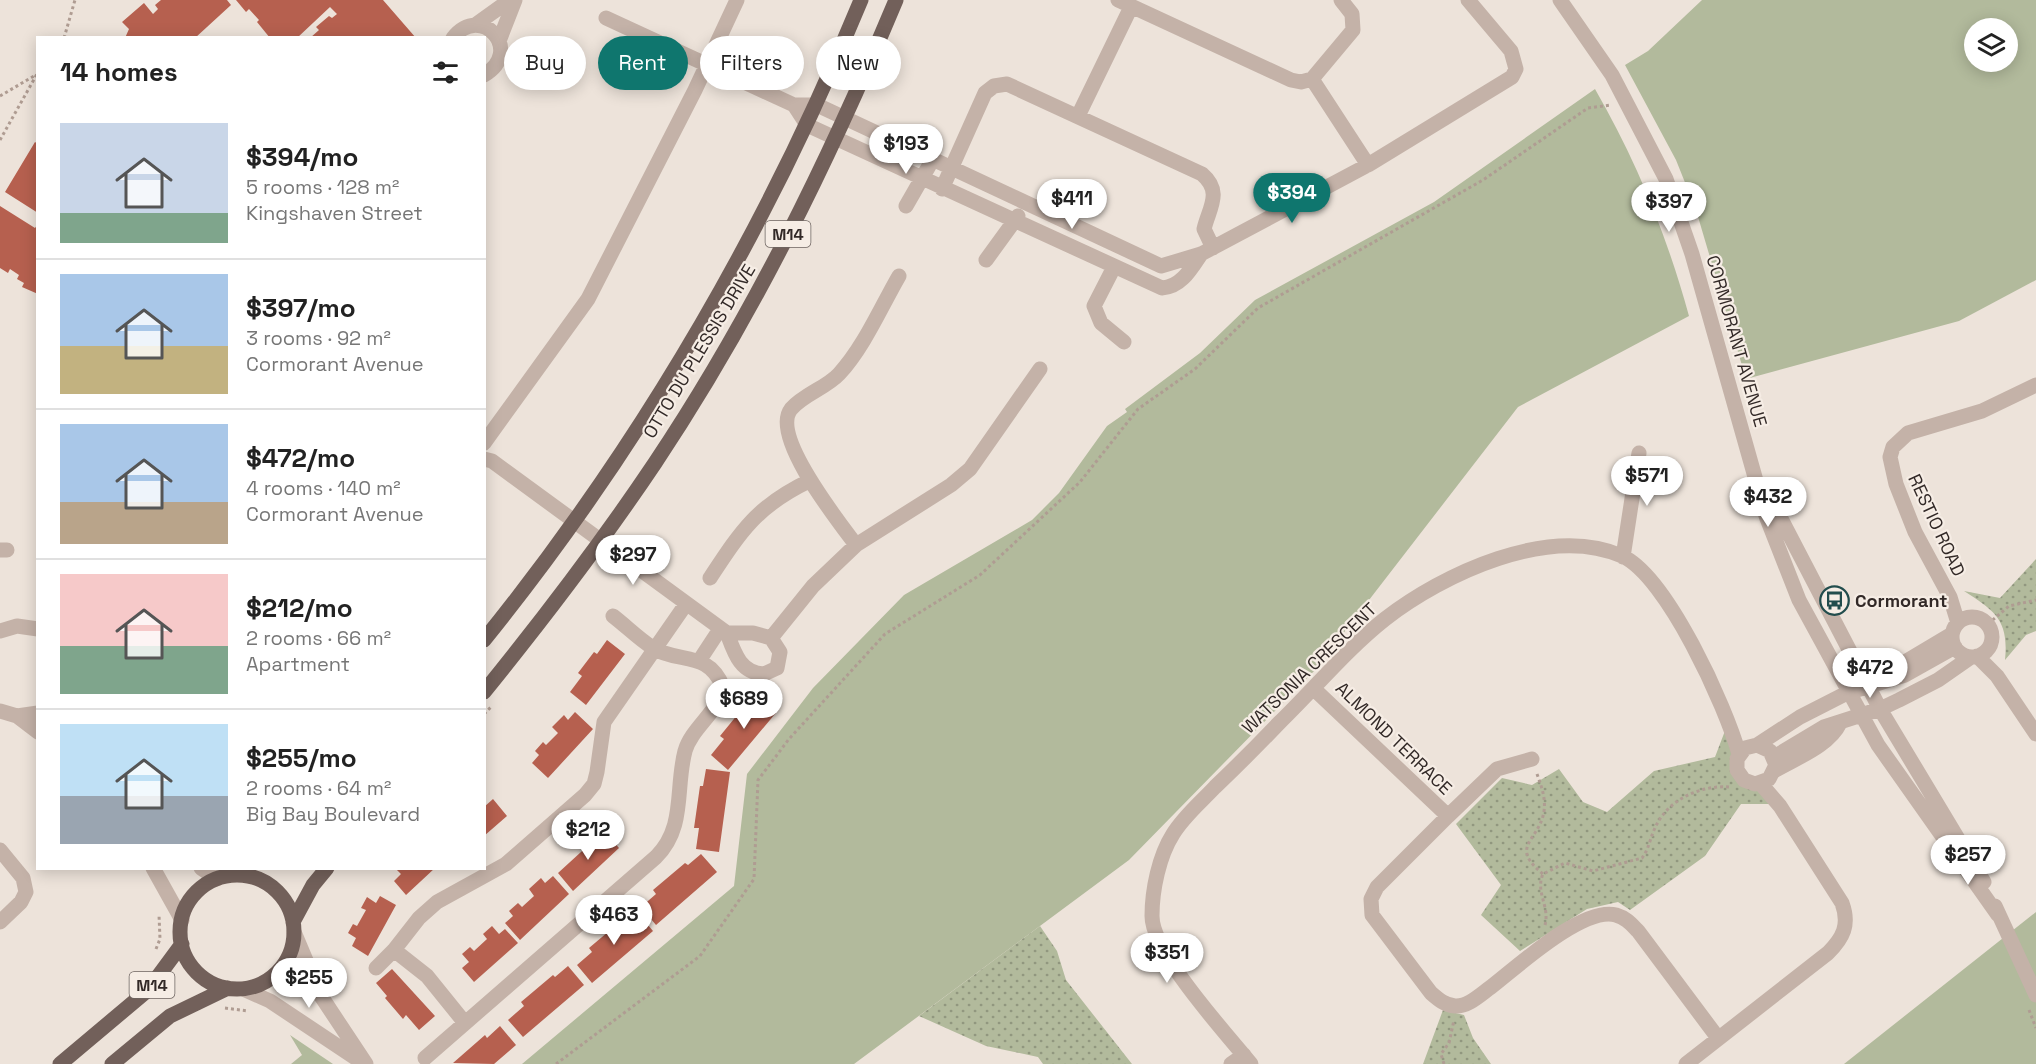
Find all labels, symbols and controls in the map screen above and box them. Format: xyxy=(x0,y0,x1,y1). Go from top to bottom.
map controls xyxy=(1964,18,2018,72)
button: layers xyxy=(1964,18,2018,72)
chip: Buy xyxy=(504,36,586,90)
chip: Rent xyxy=(598,36,688,90)
chip: Filters xyxy=(700,36,804,90)
chip: New xyxy=(816,36,901,90)
text: 14 homes xyxy=(60,55,178,89)
icon: filters xyxy=(429,56,462,89)
pin: $193 xyxy=(870,124,942,175)
text: $193 xyxy=(883,130,929,156)
text: $394/mo xyxy=(246,140,358,174)
icon: home xyxy=(108,147,180,219)
pin: $394 xyxy=(1256,173,1328,224)
text: 5 rooms · 128 m² xyxy=(246,174,399,200)
pin: $411 xyxy=(1036,179,1108,230)
text: $394 xyxy=(1267,179,1317,205)
pin: $397 xyxy=(1633,182,1705,233)
text: $411 xyxy=(1051,185,1093,211)
text: $397 xyxy=(1645,188,1693,214)
text: Kingshaven Street xyxy=(246,200,423,226)
road number: M14 xyxy=(766,221,810,247)
street label: CORMORANT AVENUE xyxy=(1701,253,1773,429)
street label: OTTO DU PLESSIS DRIVE xyxy=(638,260,760,442)
text: $397/mo xyxy=(246,291,356,325)
icon: home xyxy=(108,298,180,370)
text: 3 rooms · 92 m² xyxy=(246,325,391,351)
text: Cormorant Avenue xyxy=(246,351,424,377)
text: $472/mo xyxy=(246,441,355,475)
icon: home xyxy=(108,448,180,520)
pin: $571 xyxy=(1611,456,1683,507)
text: $571 xyxy=(1625,462,1669,488)
street label: RESTIO ROAD xyxy=(1903,470,1971,580)
text: 4 rooms · 140 m² xyxy=(246,475,401,501)
pin: $432 xyxy=(1732,477,1804,528)
text: $432 xyxy=(1744,483,1792,509)
text: Cormorant Avenue xyxy=(246,501,424,527)
pin: $297 xyxy=(597,535,669,586)
text: $297 xyxy=(610,541,656,567)
bus stop icon: Cormorant xyxy=(1818,584,1850,616)
place label: Cormorant xyxy=(1855,589,1947,612)
text: $212/mo xyxy=(246,591,353,625)
street label: WATSONIA CRESCENT xyxy=(1237,597,1382,738)
icon: home xyxy=(108,598,180,670)
text: 2 rooms · 66 m² xyxy=(246,625,391,651)
pin: $472 xyxy=(1834,648,1906,699)
text: Apartment xyxy=(246,651,350,677)
text: $472 xyxy=(1847,654,1893,680)
street label: ALMOND TERRACE xyxy=(1331,677,1457,799)
pin: $689 xyxy=(708,679,780,730)
text: $689 xyxy=(720,685,768,711)
text: $255/mo xyxy=(246,741,357,775)
icon: home xyxy=(108,748,180,820)
text: 2 rooms · 64 m² xyxy=(246,775,391,801)
text: Big Bay Boulevard xyxy=(246,801,420,827)
pin: $212 xyxy=(552,810,624,861)
text: $212 xyxy=(566,816,610,842)
pin: $257 xyxy=(1932,835,2004,886)
text: $257 xyxy=(1945,841,1991,867)
pin: $463 xyxy=(578,895,650,946)
text: $463 xyxy=(589,901,639,927)
pin: $351 xyxy=(1131,933,1203,984)
text: $351 xyxy=(1145,939,1189,965)
pin: $255 xyxy=(273,958,345,1009)
text: $255 xyxy=(285,964,333,990)
road number: M14 xyxy=(130,972,174,998)

